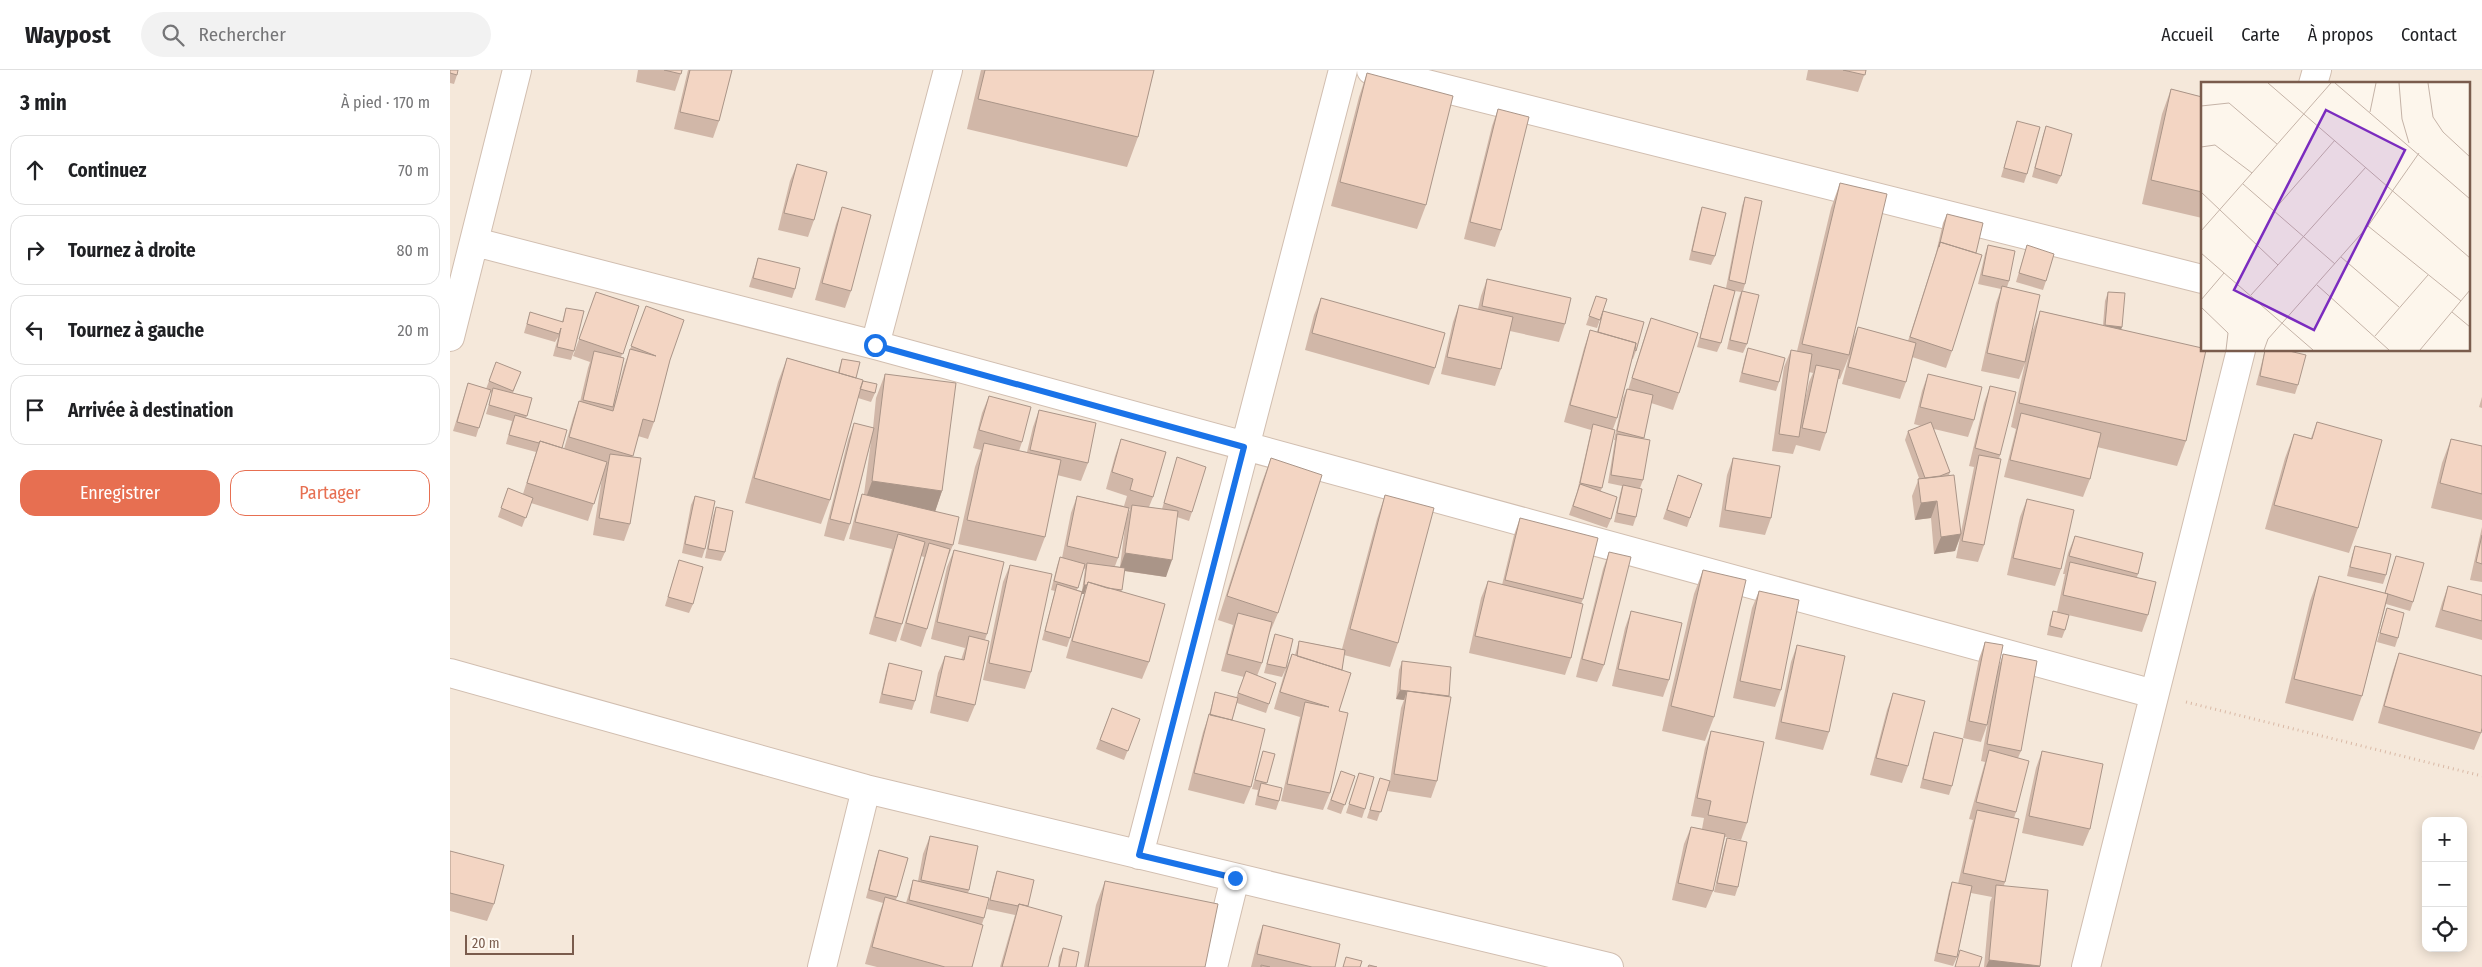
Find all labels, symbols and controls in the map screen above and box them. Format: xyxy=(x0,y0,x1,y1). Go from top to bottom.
search box xyxy=(141,12,491,57)
text: Waypost xyxy=(25,21,111,49)
icon: search xyxy=(159,21,187,49)
text: Rechercher xyxy=(199,23,286,46)
text: Accueil xyxy=(2161,24,2213,46)
text: Carte xyxy=(2241,24,2280,46)
text: À propos xyxy=(2308,24,2373,46)
text: Contact xyxy=(2401,24,2457,46)
inset map xyxy=(2201,82,2470,351)
text: 3 min xyxy=(20,90,67,116)
text: À pied · 170 m xyxy=(341,93,430,112)
icon: ahead xyxy=(21,156,49,184)
text: Continuez xyxy=(68,159,147,182)
text: 70 m xyxy=(398,161,429,180)
icon: right xyxy=(21,236,49,264)
text: Tournez à droite xyxy=(68,239,196,262)
text: 80 m xyxy=(397,241,429,260)
icon: left xyxy=(21,316,49,344)
text: Tournez à gauche xyxy=(68,319,204,342)
text: 20 m xyxy=(398,321,429,340)
route start xyxy=(864,334,887,357)
icon: arrive xyxy=(21,396,49,424)
text: Arrivée à destination xyxy=(68,399,234,422)
button: Enregistrer xyxy=(20,470,220,516)
button: Partager xyxy=(230,470,430,516)
map controls xyxy=(2422,817,2467,952)
button: + xyxy=(2422,817,2467,862)
button: − xyxy=(2422,862,2467,907)
route end xyxy=(1224,867,1247,890)
button: locate xyxy=(2422,907,2467,952)
scale bar xyxy=(465,932,574,955)
text: 20 m xyxy=(472,935,500,952)

